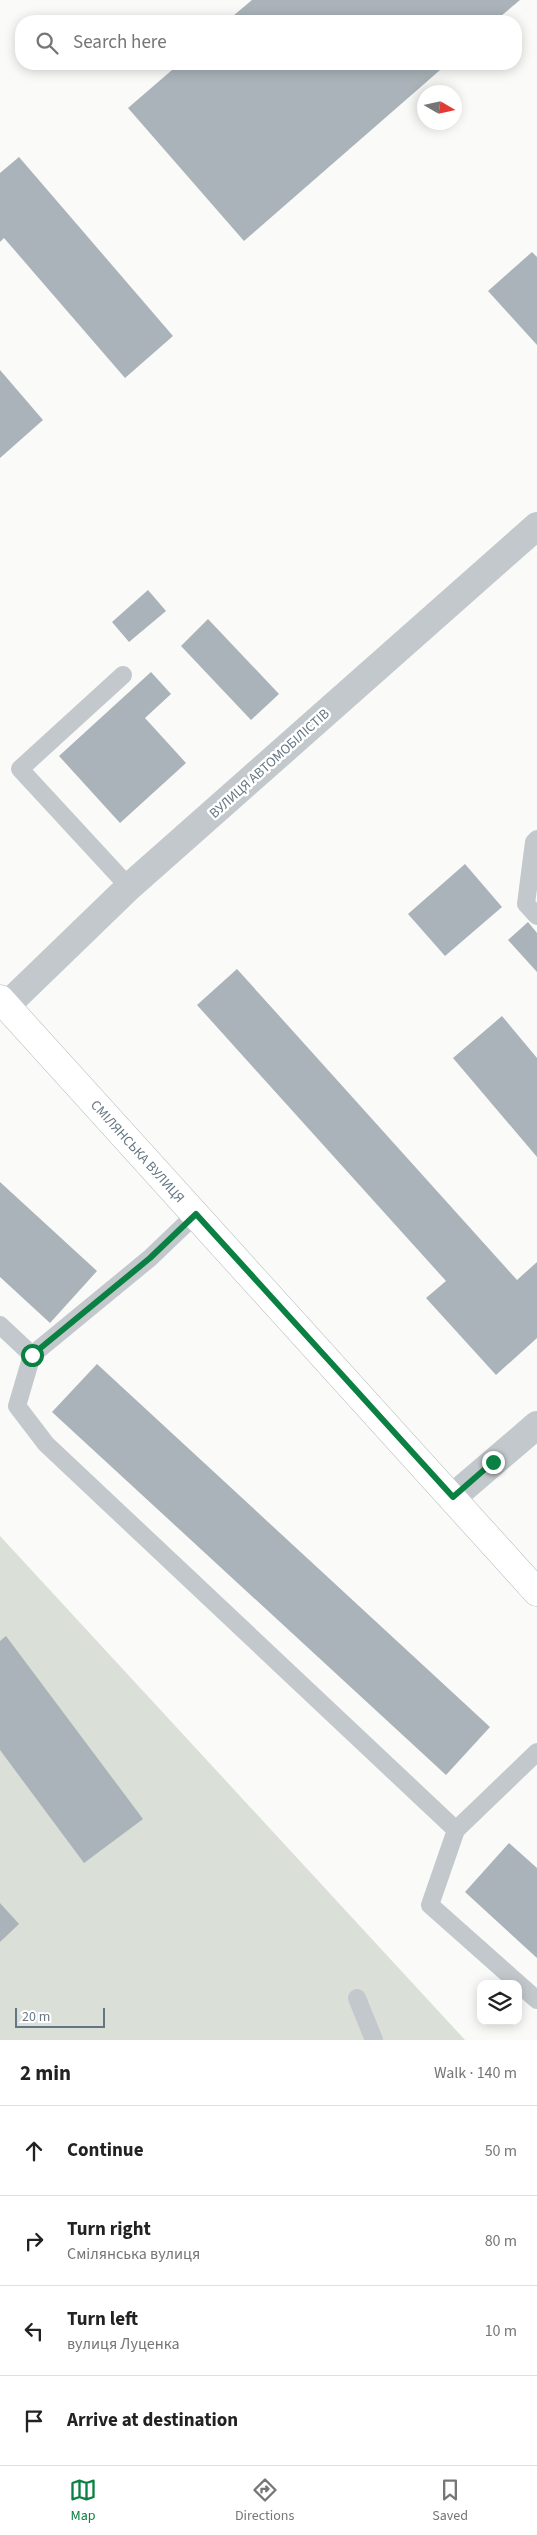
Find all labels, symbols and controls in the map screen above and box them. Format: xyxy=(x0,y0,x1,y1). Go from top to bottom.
search box xyxy=(15,15,522,70)
icon: search xyxy=(33,29,61,57)
text: Search here xyxy=(73,29,167,56)
north arrow xyxy=(417,85,462,130)
street label: ВУЛИЦЯ АВТОМОБІЛІСТІВ xyxy=(205,704,334,823)
street label: СМІЛЯНСЬКА ВУЛИЦЯ xyxy=(86,1096,189,1208)
route start xyxy=(21,1344,44,1367)
route end xyxy=(482,1451,505,1474)
map controls xyxy=(477,1980,522,2025)
button: layers xyxy=(477,1980,522,2025)
scale bar xyxy=(15,2005,105,2028)
text: 20 m xyxy=(22,2007,50,2027)
text: 2 min xyxy=(20,2058,71,2088)
text: Walk · 140 m xyxy=(434,2062,517,2084)
icon: ahead xyxy=(20,2137,48,2165)
text: Continue xyxy=(67,2137,144,2164)
text: 50 m xyxy=(485,2140,517,2162)
text: Turn right xyxy=(67,2216,151,2243)
icon: right xyxy=(20,2227,48,2255)
text: 80 m xyxy=(485,2230,517,2252)
text: Смілянська вулиця xyxy=(67,2243,200,2265)
text: Turn left xyxy=(67,2306,138,2333)
icon: left xyxy=(20,2317,48,2345)
text: 10 m xyxy=(485,2320,517,2342)
text: вулиця Луценка xyxy=(67,2333,180,2355)
icon: arrive xyxy=(20,2407,48,2435)
text: Arrive at destination xyxy=(67,2407,238,2434)
tab: Map xyxy=(69,2476,97,2526)
tab: Directions xyxy=(235,2476,294,2526)
tab: Saved xyxy=(432,2476,468,2526)

